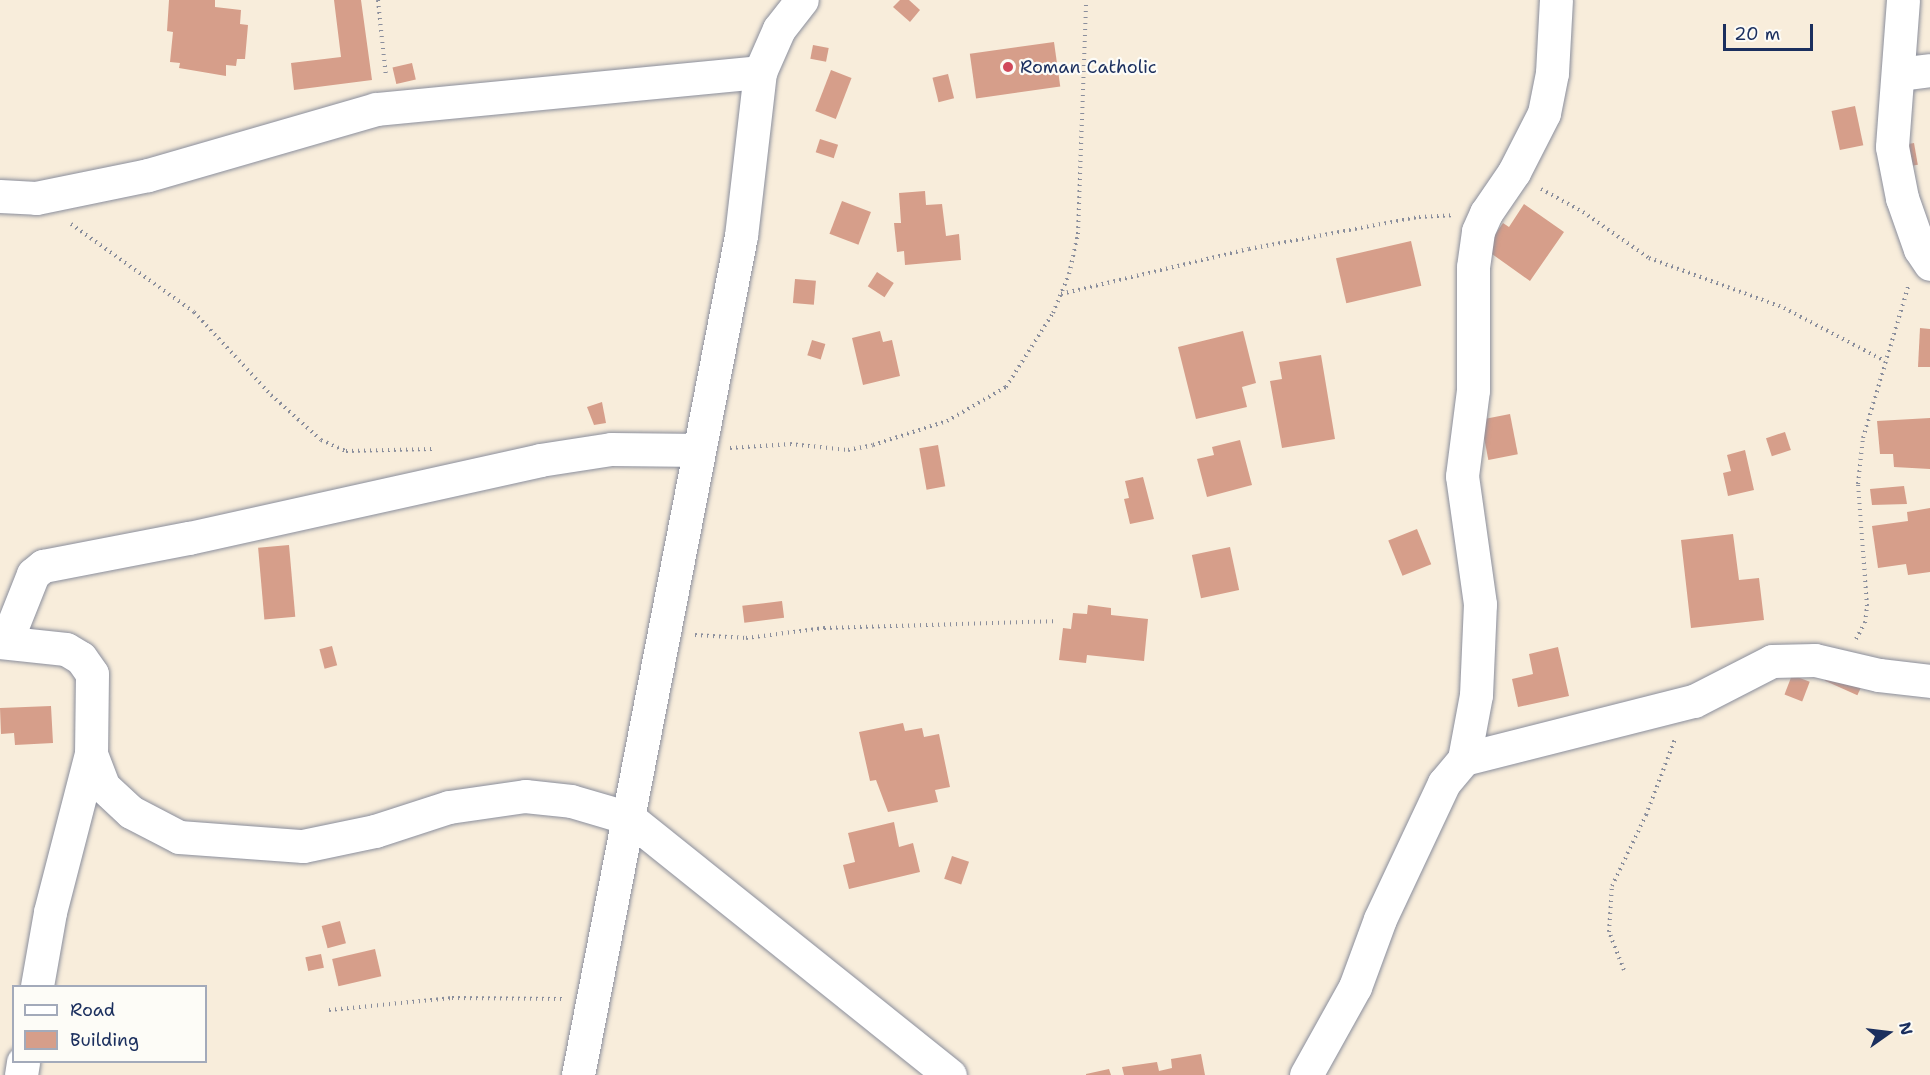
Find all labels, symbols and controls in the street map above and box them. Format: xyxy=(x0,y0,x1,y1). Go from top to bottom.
scale bar xyxy=(1726,12,1816,50)
text: 20 m xyxy=(1734,22,1780,46)
place label: Roman Catholic xyxy=(1020,56,1157,78)
marker: Roman Catholic xyxy=(1001,60,1015,74)
legend xyxy=(12,985,207,1063)
text: Road xyxy=(70,998,115,1022)
north arrow xyxy=(1858,1003,1918,1063)
text: N xyxy=(1894,1020,1918,1037)
text: Building xyxy=(70,1028,139,1052)

